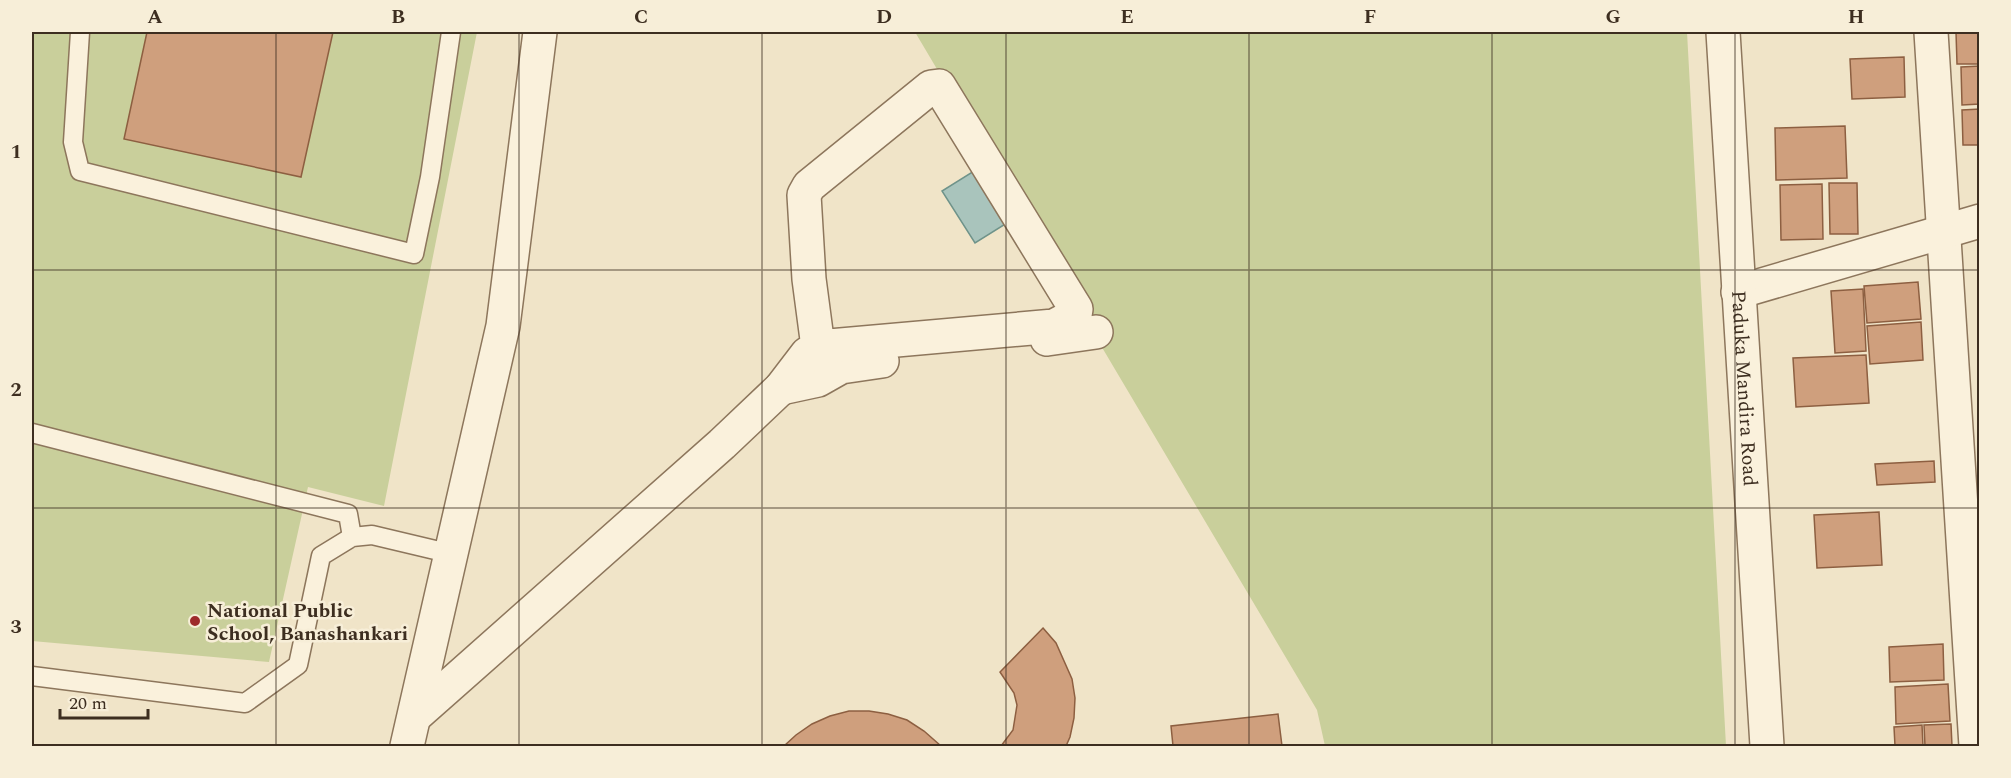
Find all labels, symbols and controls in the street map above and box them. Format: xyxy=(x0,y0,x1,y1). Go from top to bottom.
text: A xyxy=(147,2,163,32)
text: B xyxy=(391,2,405,32)
text: C xyxy=(634,2,648,32)
text: D xyxy=(876,2,892,32)
text: E xyxy=(1120,2,1134,32)
text: F xyxy=(1364,2,1376,32)
text: G xyxy=(1605,2,1621,32)
text: H xyxy=(1848,2,1864,32)
text: 1 xyxy=(10,137,22,167)
street label: Paduka Mandira Road xyxy=(1723,289,1765,487)
text: 2 xyxy=(10,375,22,405)
place label: National Public School, Banashankari xyxy=(207,596,408,649)
text: 3 xyxy=(10,612,22,642)
marker: National Public School, Banashankari xyxy=(188,614,202,628)
scale bar xyxy=(60,682,148,720)
text: 20 m xyxy=(69,690,107,717)

